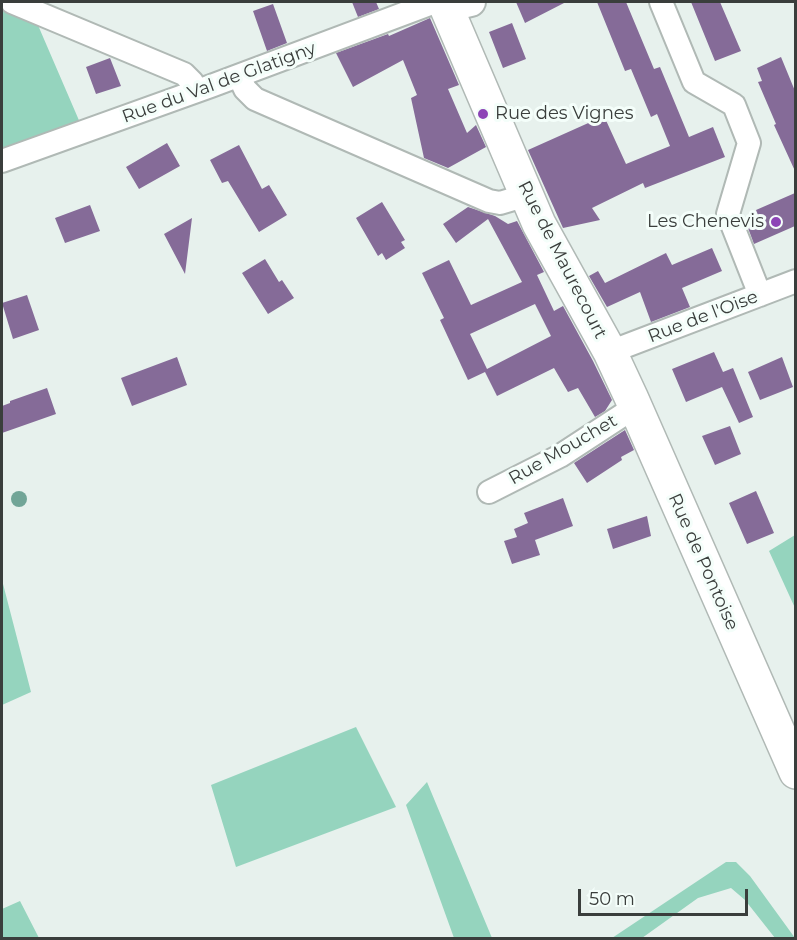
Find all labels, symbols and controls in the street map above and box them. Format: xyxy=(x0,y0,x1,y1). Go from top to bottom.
street label: Rue du Val de Glatigny xyxy=(119,38,319,128)
place label: Rue des Vignes xyxy=(495,103,634,125)
marker: Rue des Vignes xyxy=(476,107,490,121)
street label: Rue de Maurecourt xyxy=(513,177,611,343)
place label: Les Chenevis xyxy=(647,211,764,233)
marker: Les Chenevis xyxy=(769,215,783,229)
street label: Rue de l'Oise xyxy=(645,286,761,348)
street label: Rue Mouchet xyxy=(505,410,621,490)
street label: Rue de Pontoise xyxy=(663,490,743,634)
scale bar xyxy=(581,877,750,915)
text: 50 m xyxy=(589,888,635,910)

